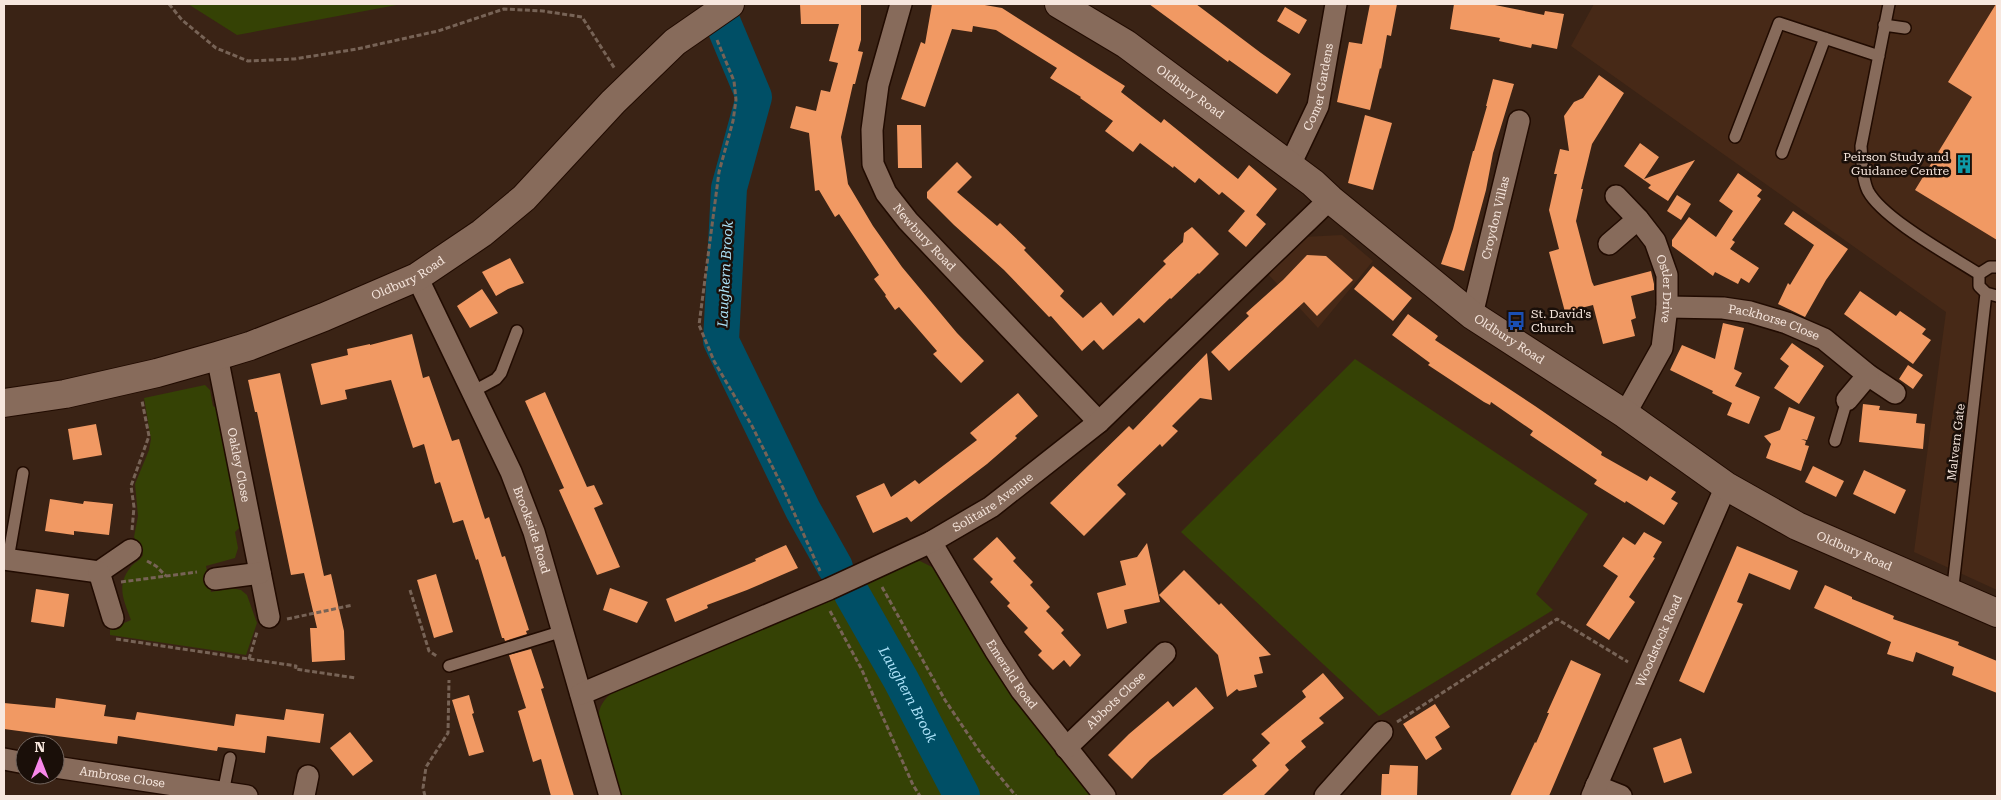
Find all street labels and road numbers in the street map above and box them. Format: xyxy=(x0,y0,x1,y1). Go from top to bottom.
street label: Comer Gardens xyxy=(1300,42,1336,133)
street label: Oldbury Road xyxy=(1153,62,1227,122)
street label: Croydon Villas xyxy=(1479,174,1512,261)
street label: Newbury Road xyxy=(890,201,959,274)
street label: Oldbury Road xyxy=(369,253,448,303)
street label: Ostler Drive xyxy=(1653,253,1674,324)
street label: Packhorse Close xyxy=(1727,302,1822,343)
street label: Oldbury Road xyxy=(1471,311,1547,367)
street label: Malvern Gate xyxy=(1944,402,1968,481)
street label: Oakley Close xyxy=(224,426,253,504)
street label: Solitaire Avenue xyxy=(950,469,1036,535)
street label: Brookside Road xyxy=(510,484,553,576)
street label: Oldbury Road xyxy=(1814,528,1895,574)
street label: Woodstock Road xyxy=(1633,593,1685,689)
street label: Emerald Road xyxy=(983,637,1040,712)
street label: Abbots Close xyxy=(1083,668,1149,732)
street label: Ambrose Close xyxy=(79,764,166,791)

